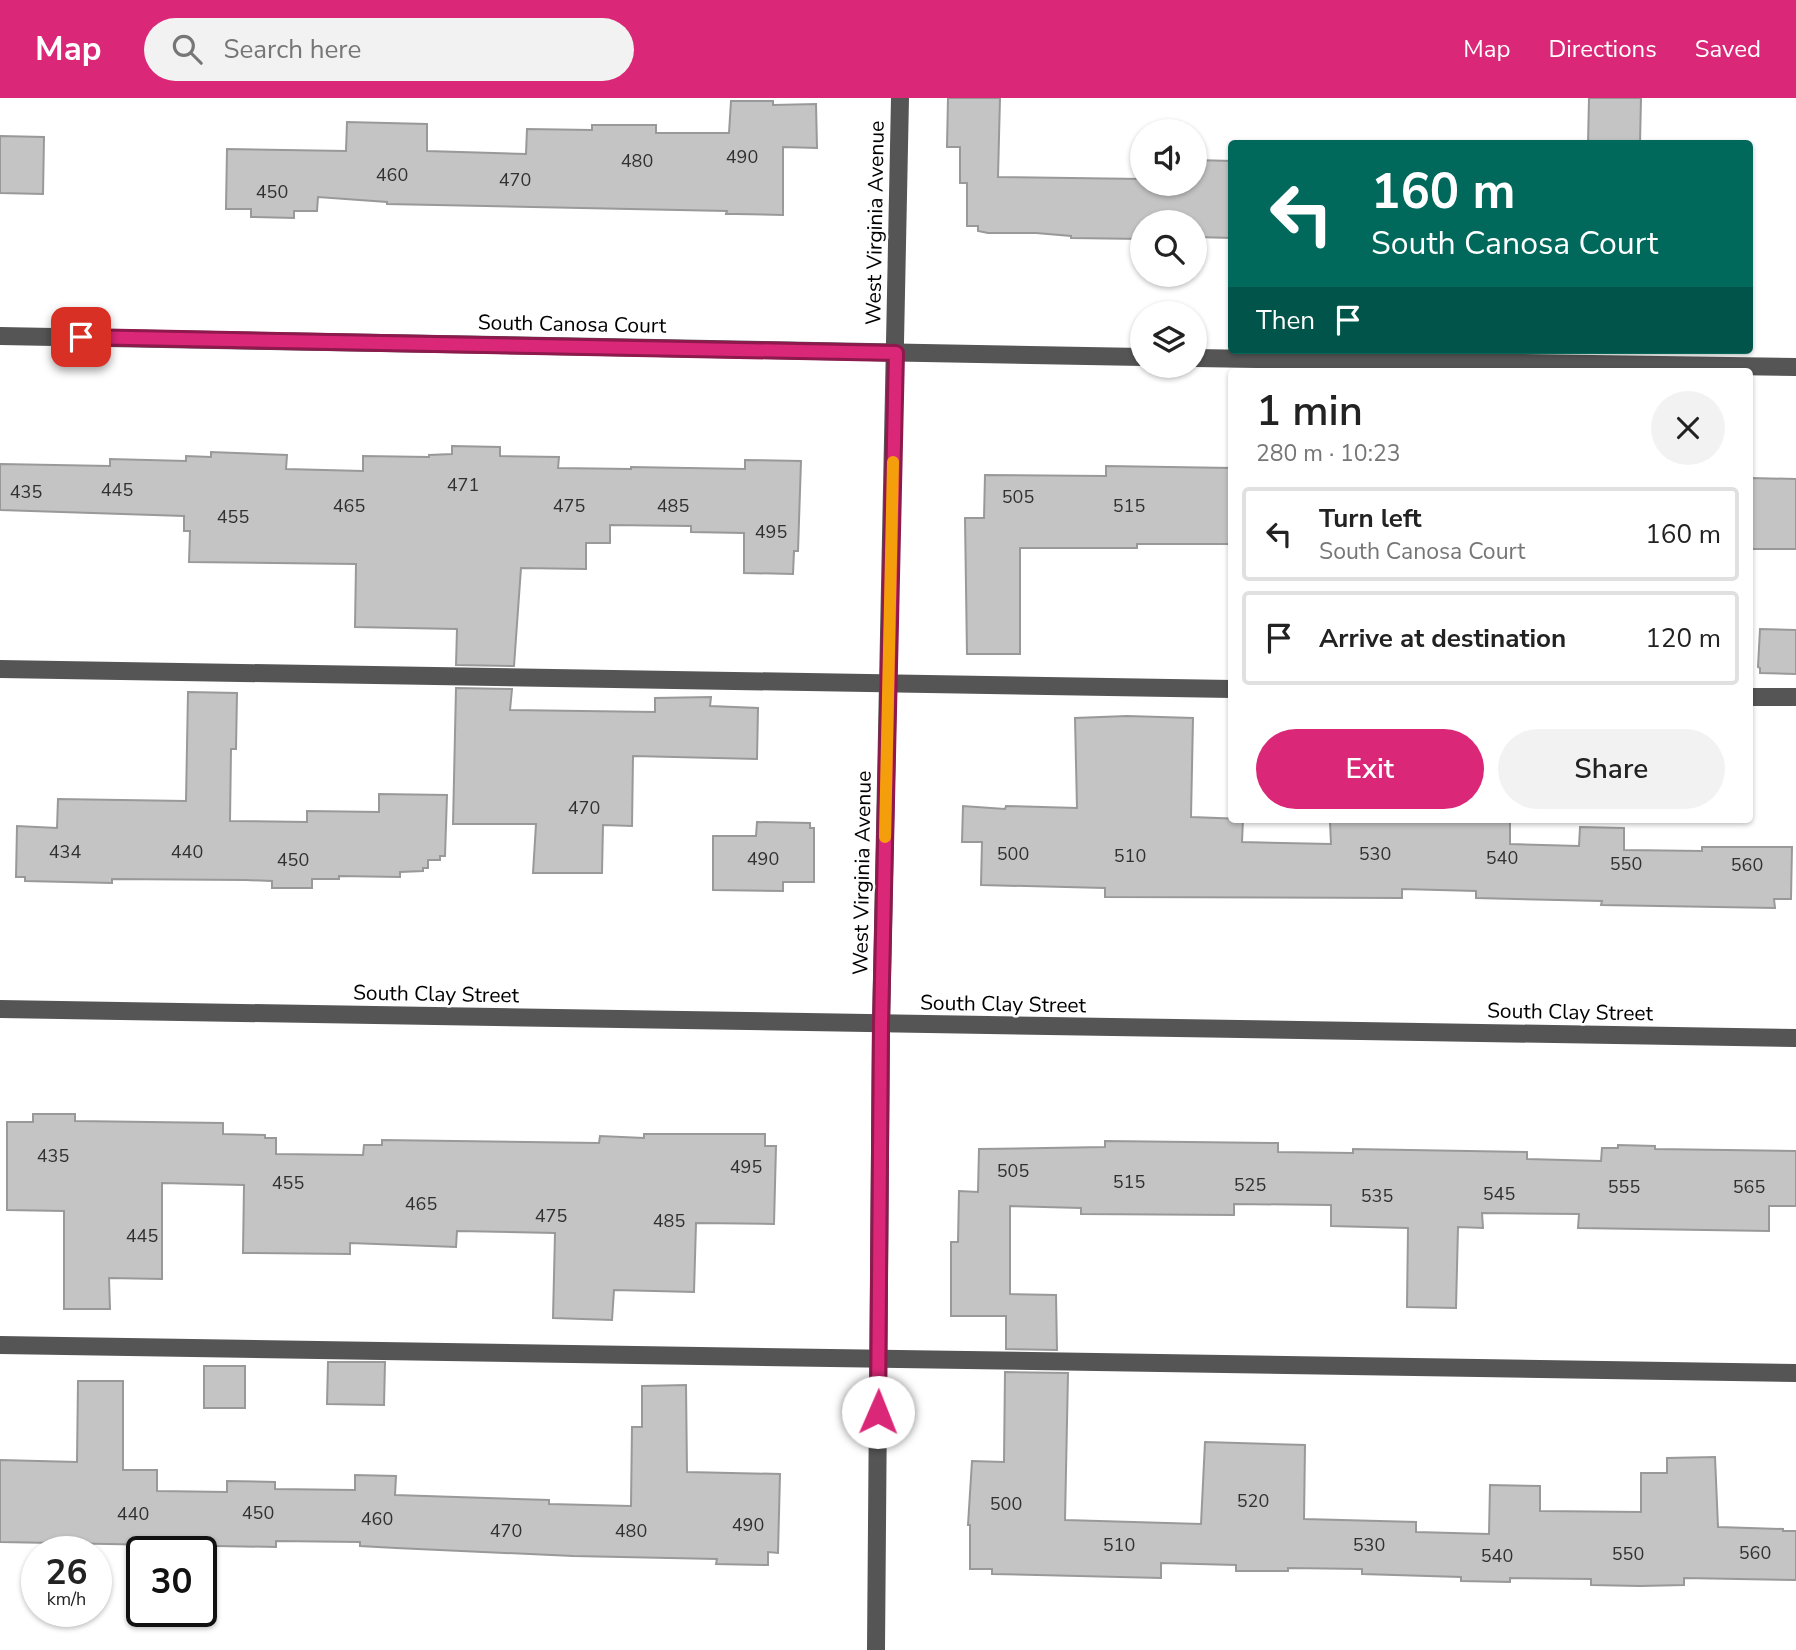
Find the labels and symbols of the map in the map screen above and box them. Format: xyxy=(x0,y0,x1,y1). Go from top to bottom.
street label: West Virginia Avenue xyxy=(859,121,891,325)
house number: 490 xyxy=(726,145,758,169)
house number: 480 xyxy=(621,149,653,173)
house number: 460 xyxy=(376,163,408,187)
house number: 470 xyxy=(499,168,531,192)
house number: 450 xyxy=(256,180,288,204)
pin xyxy=(51,307,111,367)
street label: South Canosa Court xyxy=(478,308,667,340)
house number: 471 xyxy=(447,473,479,497)
house number: 445 xyxy=(101,478,133,502)
house number: 435 xyxy=(10,480,42,504)
house number: 505 xyxy=(1002,485,1034,509)
house number: 465 xyxy=(333,494,365,518)
house number: 475 xyxy=(553,494,585,518)
house number: 485 xyxy=(657,494,689,518)
house number: 515 xyxy=(1113,494,1145,518)
house number: 455 xyxy=(217,505,249,529)
house number: 495 xyxy=(755,520,787,544)
street label: West Virginia Avenue xyxy=(846,771,878,975)
house number: 470 xyxy=(568,796,600,820)
house number: 434 xyxy=(49,840,81,864)
house number: 440 xyxy=(171,840,203,864)
house number: 500 xyxy=(997,842,1029,866)
house number: 530 xyxy=(1359,842,1391,866)
house number: 510 xyxy=(1114,844,1146,868)
house number: 540 xyxy=(1486,846,1518,870)
house number: 490 xyxy=(747,847,779,871)
house number: 450 xyxy=(277,848,309,872)
house number: 550 xyxy=(1610,852,1642,876)
house number: 560 xyxy=(1731,853,1763,877)
street label: South Clay Street xyxy=(353,979,520,1009)
street label: South Clay Street xyxy=(920,989,1087,1019)
street label: South Clay Street xyxy=(1487,997,1654,1027)
house number: 435 xyxy=(37,1144,69,1168)
house number: 495 xyxy=(730,1155,762,1179)
house number: 505 xyxy=(997,1159,1029,1183)
house number: 515 xyxy=(1113,1170,1145,1194)
house number: 455 xyxy=(272,1171,304,1195)
house number: 525 xyxy=(1234,1173,1266,1197)
house number: 555 xyxy=(1608,1175,1640,1199)
house number: 565 xyxy=(1733,1175,1765,1199)
house number: 545 xyxy=(1483,1182,1515,1206)
house number: 535 xyxy=(1361,1184,1393,1208)
house number: 465 xyxy=(405,1192,437,1216)
house number: 475 xyxy=(535,1204,567,1228)
house number: 485 xyxy=(653,1209,685,1233)
house number: 445 xyxy=(126,1224,158,1248)
position arrow xyxy=(841,1375,915,1449)
house number: 520 xyxy=(1237,1489,1269,1513)
house number: 500 xyxy=(990,1492,1022,1516)
house number: 450 xyxy=(242,1501,274,1525)
house number: 440 xyxy=(117,1502,149,1526)
house number: 460 xyxy=(361,1507,393,1531)
house number: 490 xyxy=(732,1513,764,1537)
house number: 470 xyxy=(490,1519,522,1543)
house number: 480 xyxy=(615,1519,647,1543)
house number: 510 xyxy=(1103,1533,1135,1557)
house number: 530 xyxy=(1353,1533,1385,1557)
speed limit sign: 30 xyxy=(126,1536,217,1627)
house number: 560 xyxy=(1739,1541,1771,1565)
house number: 550 xyxy=(1612,1542,1644,1566)
house number: 540 xyxy=(1481,1544,1513,1568)

